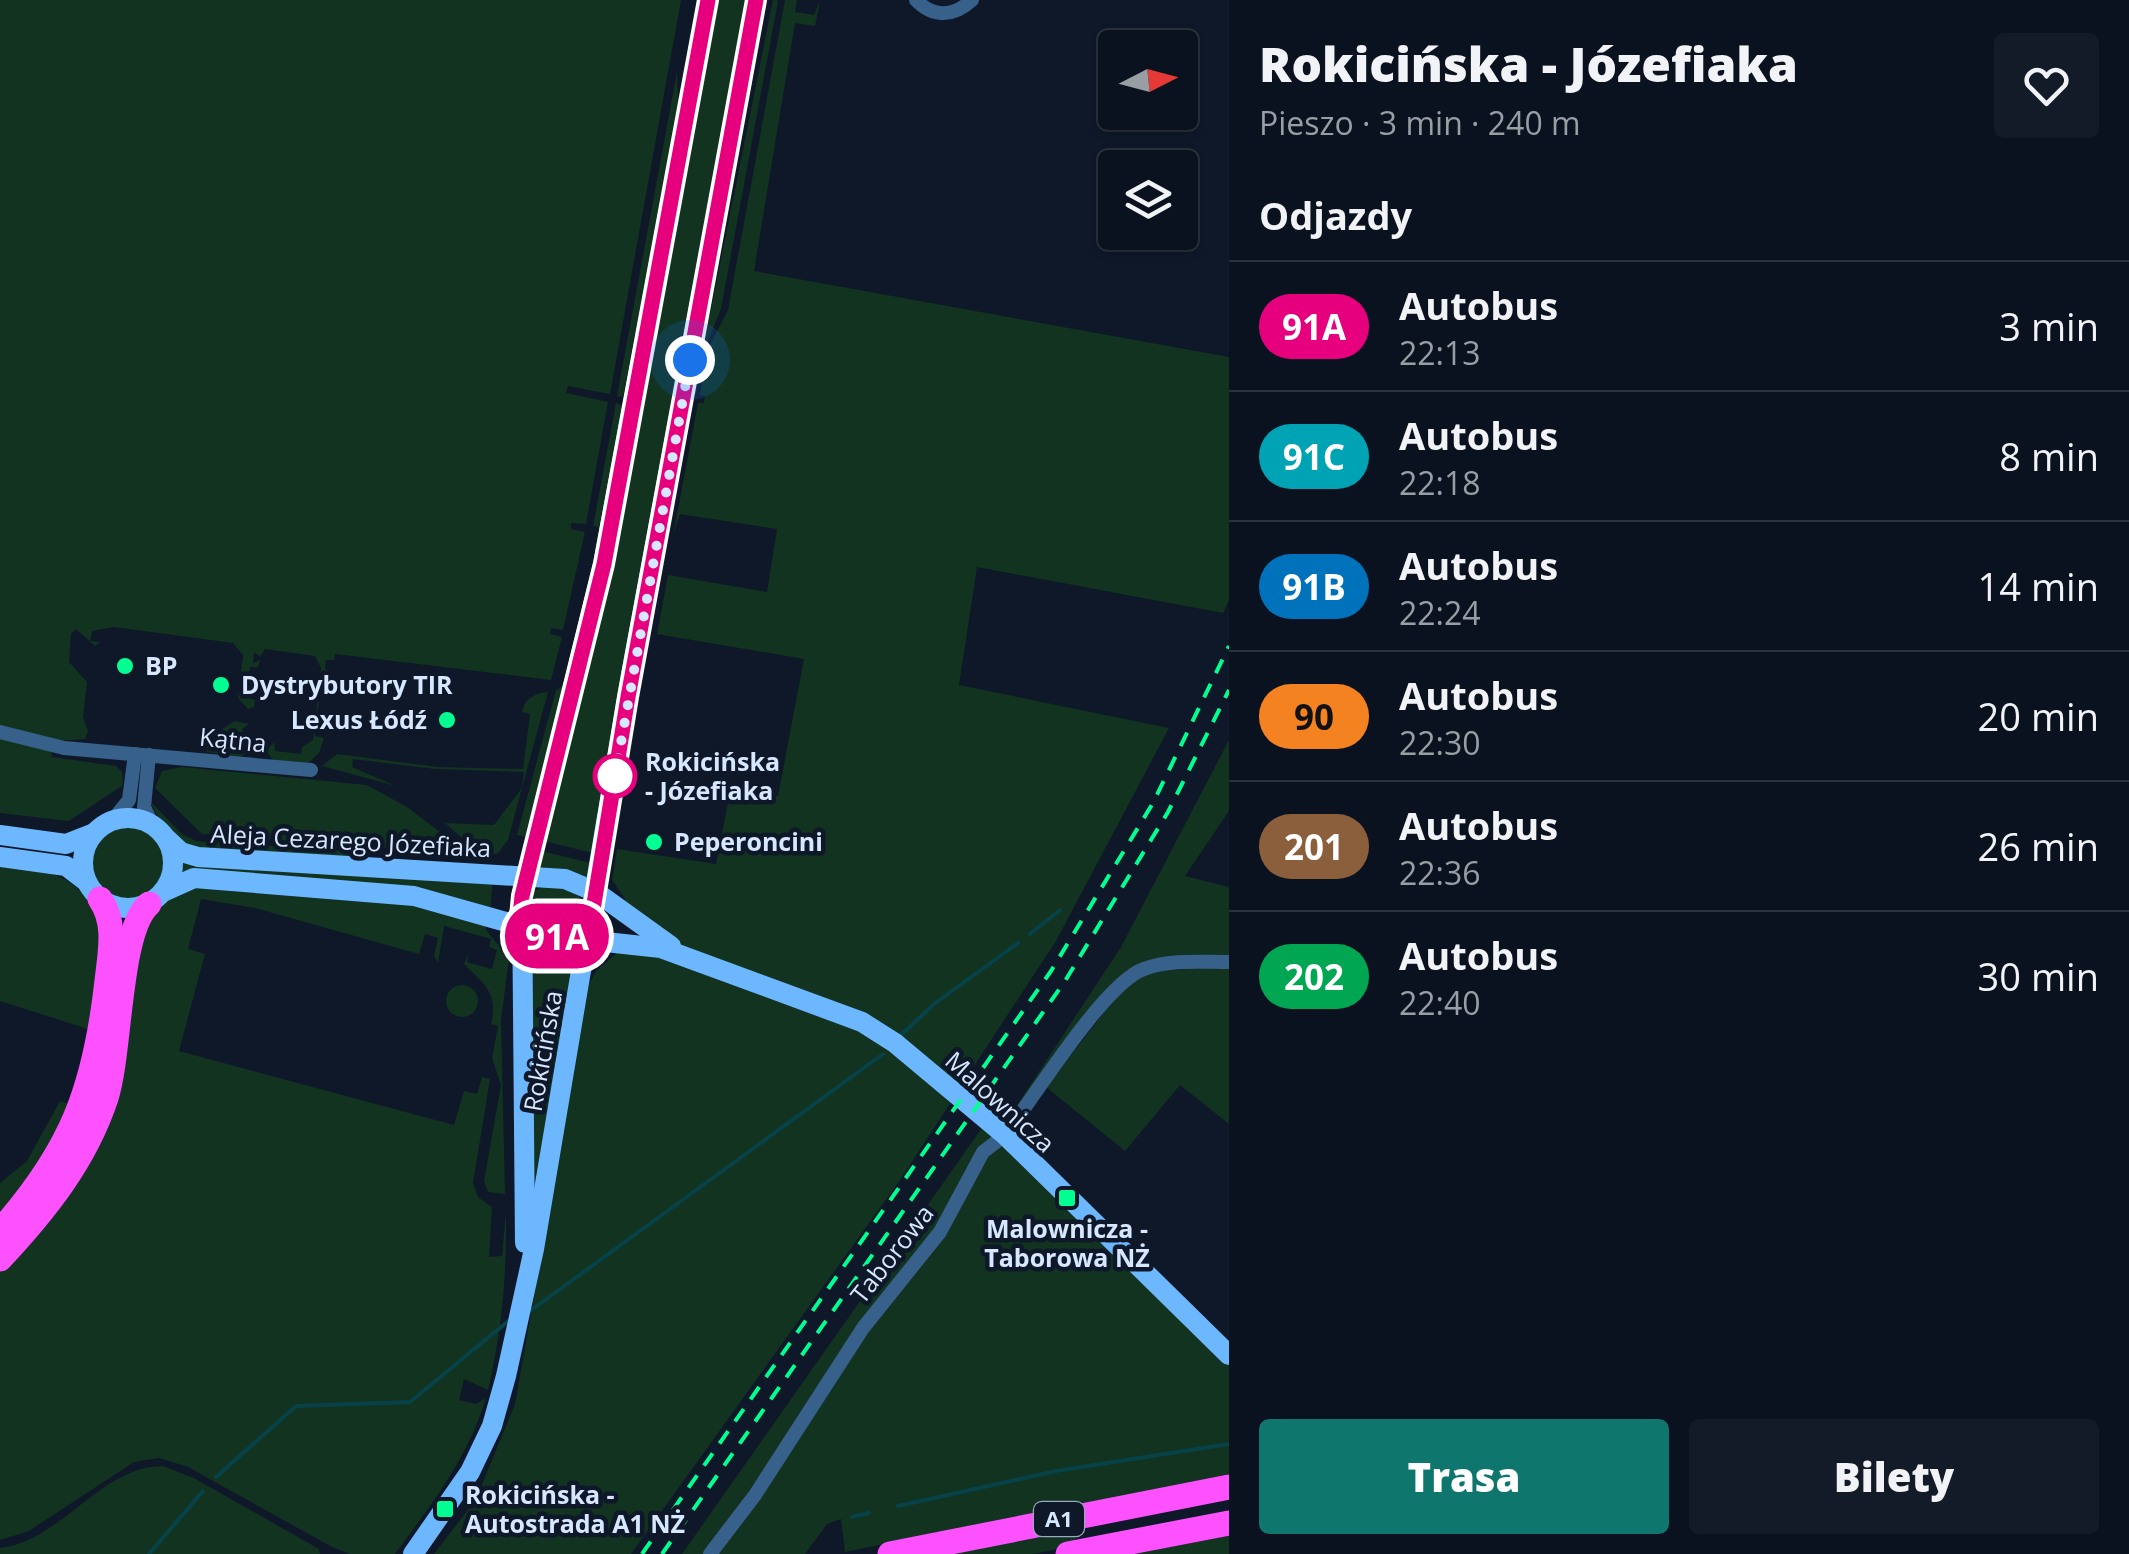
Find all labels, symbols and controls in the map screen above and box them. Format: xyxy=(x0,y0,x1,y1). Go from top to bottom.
north arrow xyxy=(1098,30,1198,130)
map controls xyxy=(1098,30,1198,250)
text: Rokicińska - Józefiaka xyxy=(1259,31,1798,96)
button: heart xyxy=(1994,33,2099,138)
text: Pieszo · 3 min · 240 m xyxy=(1259,101,1581,144)
button: layers xyxy=(1098,150,1198,250)
text: Odjazdy xyxy=(1259,189,1412,241)
text: Autobus xyxy=(1399,279,1558,331)
text: 3 min xyxy=(1999,300,2099,352)
text: 91A xyxy=(1282,303,1346,350)
text: 22:13 xyxy=(1399,331,1481,374)
your location xyxy=(665,335,715,385)
text: Autobus xyxy=(1399,409,1558,461)
text: 8 min xyxy=(1999,430,2099,482)
text: 91C xyxy=(1283,433,1345,480)
text: 22:18 xyxy=(1399,461,1481,504)
text: Autobus xyxy=(1399,539,1558,591)
text: 14 min xyxy=(1978,560,2099,612)
text: 91B xyxy=(1282,563,1346,610)
text: 22:24 xyxy=(1399,591,1481,634)
place label: BP xyxy=(145,648,178,682)
marker: BP xyxy=(114,655,136,677)
place label: Dystrybutory TIR xyxy=(241,667,453,701)
text: Autobus xyxy=(1399,669,1558,721)
marker: Dystrybutory TIR xyxy=(210,674,232,696)
text: 20 min xyxy=(1978,690,2099,742)
text: 90 xyxy=(1294,693,1334,740)
place label: Lexus Łódź xyxy=(291,702,427,736)
marker: Lexus Łódź xyxy=(436,709,458,731)
street label: Kątna xyxy=(198,719,268,759)
text: 22:30 xyxy=(1399,721,1481,764)
place label: Rokicińska - Józefiaka xyxy=(645,744,780,807)
marker: Rokicińska - Józefiaka xyxy=(594,755,636,797)
text: Autobus xyxy=(1399,799,1558,851)
street label: Aleja Cezarego Józefiaka xyxy=(210,816,492,864)
text: 26 min xyxy=(1978,820,2099,872)
text: 201 xyxy=(1284,823,1344,870)
place label: Peperoncini xyxy=(674,824,823,858)
marker: Peperoncini xyxy=(643,831,665,853)
text: 22:36 xyxy=(1399,851,1481,894)
line badge: 91A xyxy=(500,904,614,968)
text: 91A xyxy=(525,913,589,960)
text: Autobus xyxy=(1399,929,1558,981)
text: 30 min xyxy=(1978,950,2099,1002)
text: 202 xyxy=(1284,953,1344,1000)
text: 22:40 xyxy=(1399,981,1481,1024)
street label: Rokicińska xyxy=(515,988,569,1114)
street label: Malownicza xyxy=(939,1043,1063,1160)
marker: Malownicza - Taborowa NŻ xyxy=(1056,1187,1078,1209)
street label: Taborowa xyxy=(842,1197,940,1310)
place label: Malownicza - Taborowa NŻ xyxy=(984,1211,1150,1274)
button: Trasa xyxy=(1259,1419,1669,1534)
button: Bilety xyxy=(1689,1419,2099,1534)
place label: Rokicińska - Autostrada A1 NŻ xyxy=(465,1477,685,1540)
marker: Rokicińska - Autostrada A1 NŻ xyxy=(434,1498,456,1520)
road number: A1 xyxy=(1034,1502,1084,1536)

